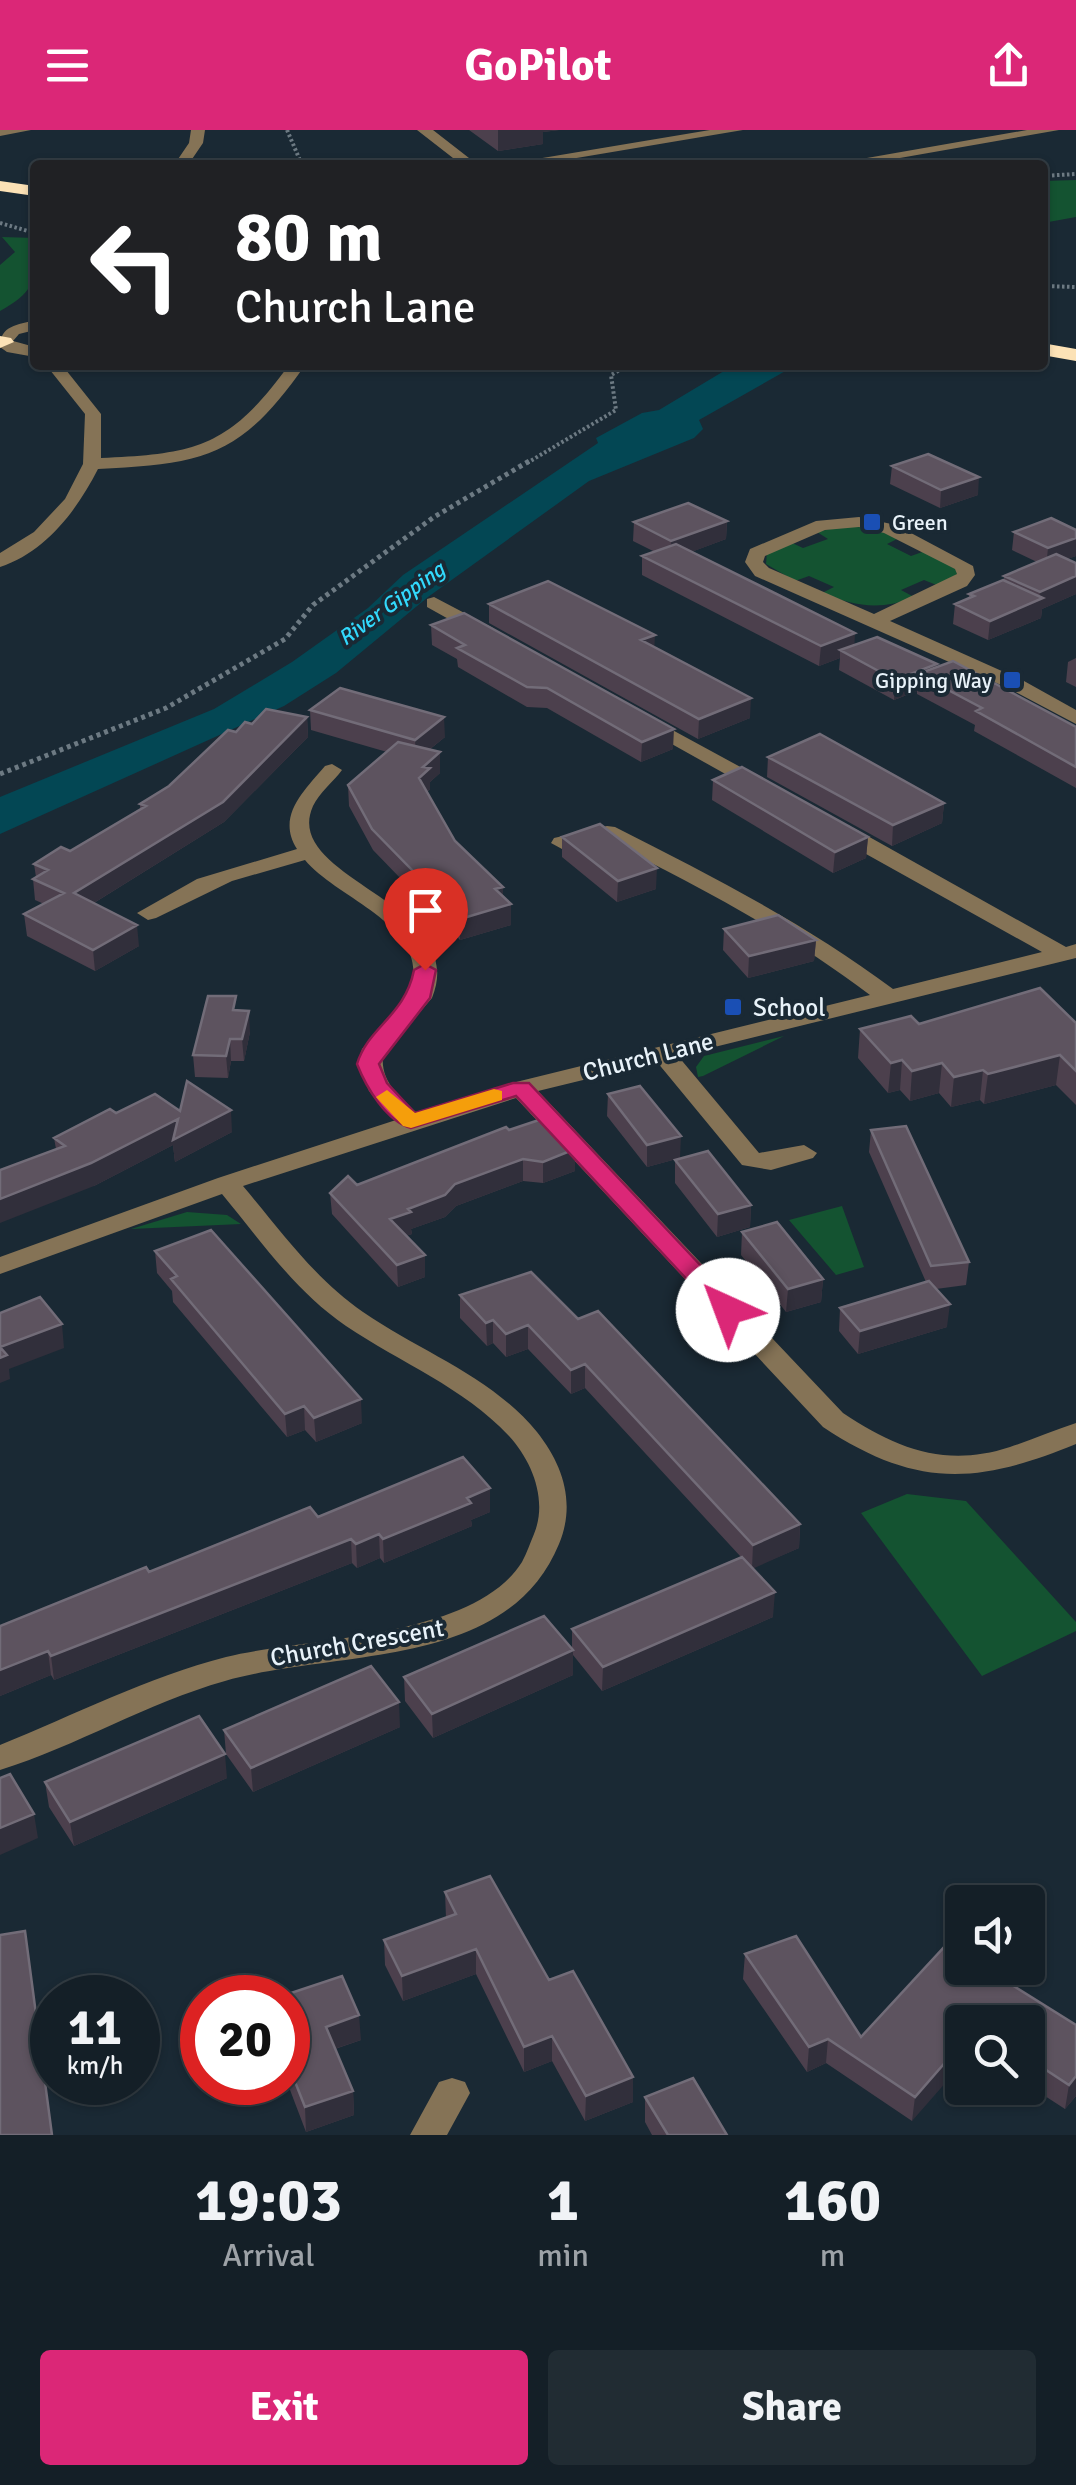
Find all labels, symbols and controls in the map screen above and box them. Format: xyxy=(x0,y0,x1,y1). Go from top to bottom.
icon: menu xyxy=(40,38,95,93)
text: GoPilot xyxy=(465,38,611,93)
icon: share xyxy=(981,38,1036,93)
text: 80 m xyxy=(235,194,383,280)
icon: left xyxy=(70,200,200,330)
text: Church Lane xyxy=(235,280,476,335)
place label: Green xyxy=(892,509,948,536)
marker: Green xyxy=(861,511,883,533)
water label: River Gipping xyxy=(333,554,452,651)
place label: Gipping Way xyxy=(875,667,993,694)
marker: Gipping Way xyxy=(1001,669,1023,691)
pin xyxy=(383,868,468,971)
icon: arrive xyxy=(398,883,453,938)
place label: School xyxy=(753,992,826,1023)
marker: School xyxy=(722,996,744,1018)
street label: Church Lane xyxy=(580,1025,717,1088)
position arrow xyxy=(676,1258,780,1362)
street label: Church Crescent xyxy=(268,1612,447,1673)
map controls xyxy=(945,1885,1045,2105)
button: sound xyxy=(945,1885,1045,1985)
speed limit sign: 20 xyxy=(180,1975,310,2105)
text: 11 xyxy=(68,1997,122,2059)
button: search xyxy=(945,2005,1045,2105)
text: km/h xyxy=(67,2050,123,2081)
text: 19:03 xyxy=(195,2164,342,2238)
text: 1 xyxy=(547,2164,579,2238)
text: 160 xyxy=(784,2164,881,2238)
text: Arrival xyxy=(223,2236,315,2275)
text: min xyxy=(537,2236,589,2275)
text: m xyxy=(820,2236,845,2275)
button: Exit xyxy=(40,2350,528,2465)
button: Share xyxy=(548,2350,1036,2465)

